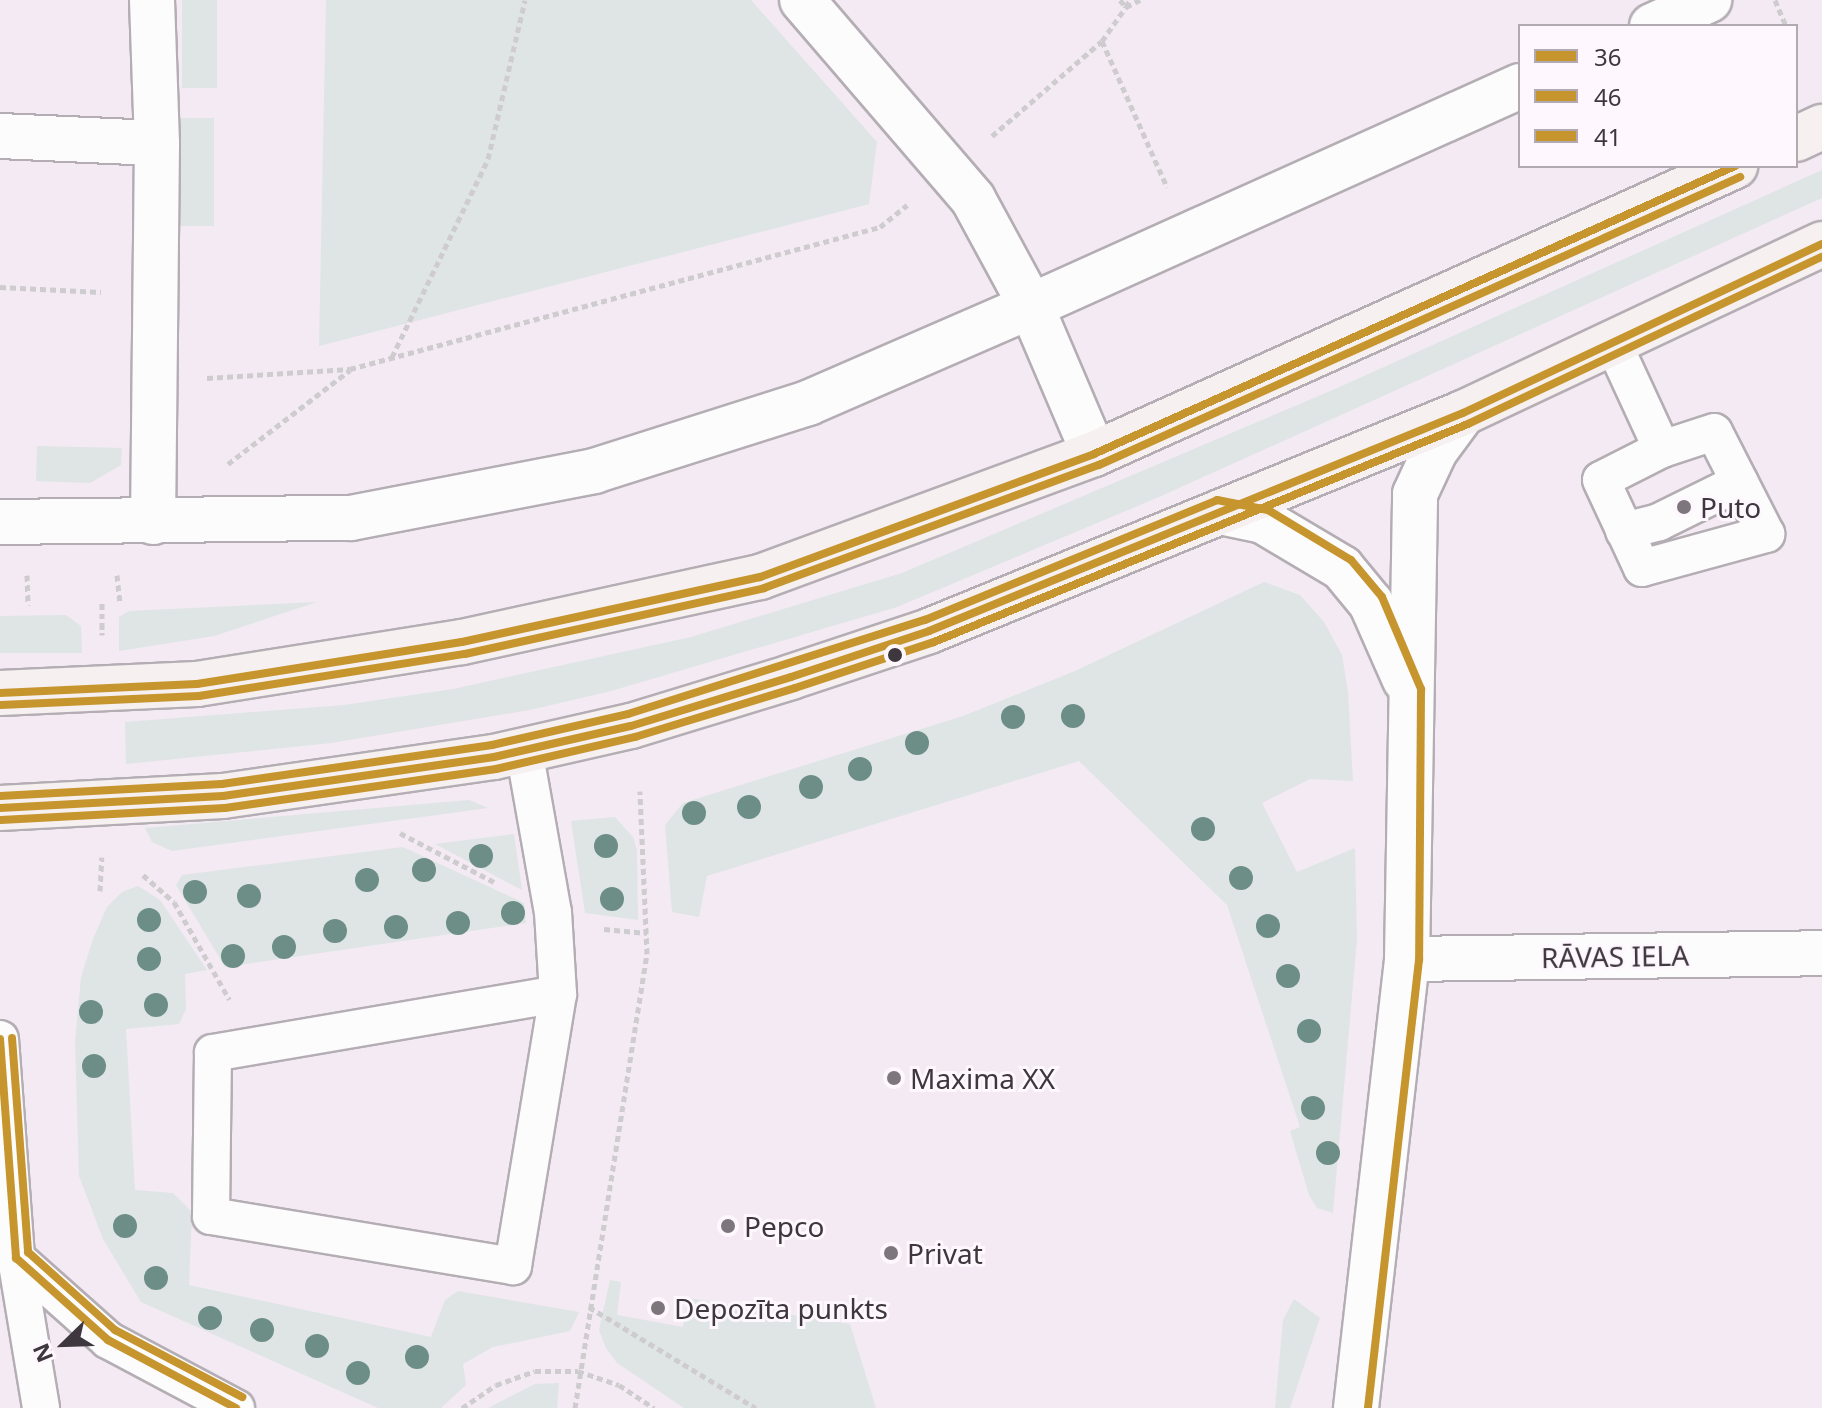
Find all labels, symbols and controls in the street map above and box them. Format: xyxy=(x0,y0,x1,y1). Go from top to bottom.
legend xyxy=(1518,24,1798,168)
text: 36 xyxy=(1594,40,1621,73)
text: 46 xyxy=(1594,80,1621,113)
text: 41 xyxy=(1594,120,1621,153)
place label: Puto xyxy=(1700,490,1761,524)
marker: Puto xyxy=(1675,498,1693,516)
unlabelled marker xyxy=(887,647,903,663)
street label: RĀVAS IELA xyxy=(1541,938,1689,974)
place label: Maxima XX xyxy=(910,1061,1055,1095)
marker: Maxima XX xyxy=(885,1069,903,1087)
place label: Pepco xyxy=(744,1209,824,1243)
marker: Pepco xyxy=(719,1217,737,1235)
place label: Privat xyxy=(907,1236,983,1270)
marker: Privat xyxy=(882,1244,900,1262)
place label: Depozīta punkts xyxy=(674,1291,888,1325)
marker: Depozīta punkts xyxy=(649,1299,667,1317)
north arrow xyxy=(24,1304,104,1384)
text: N xyxy=(25,1339,59,1367)

